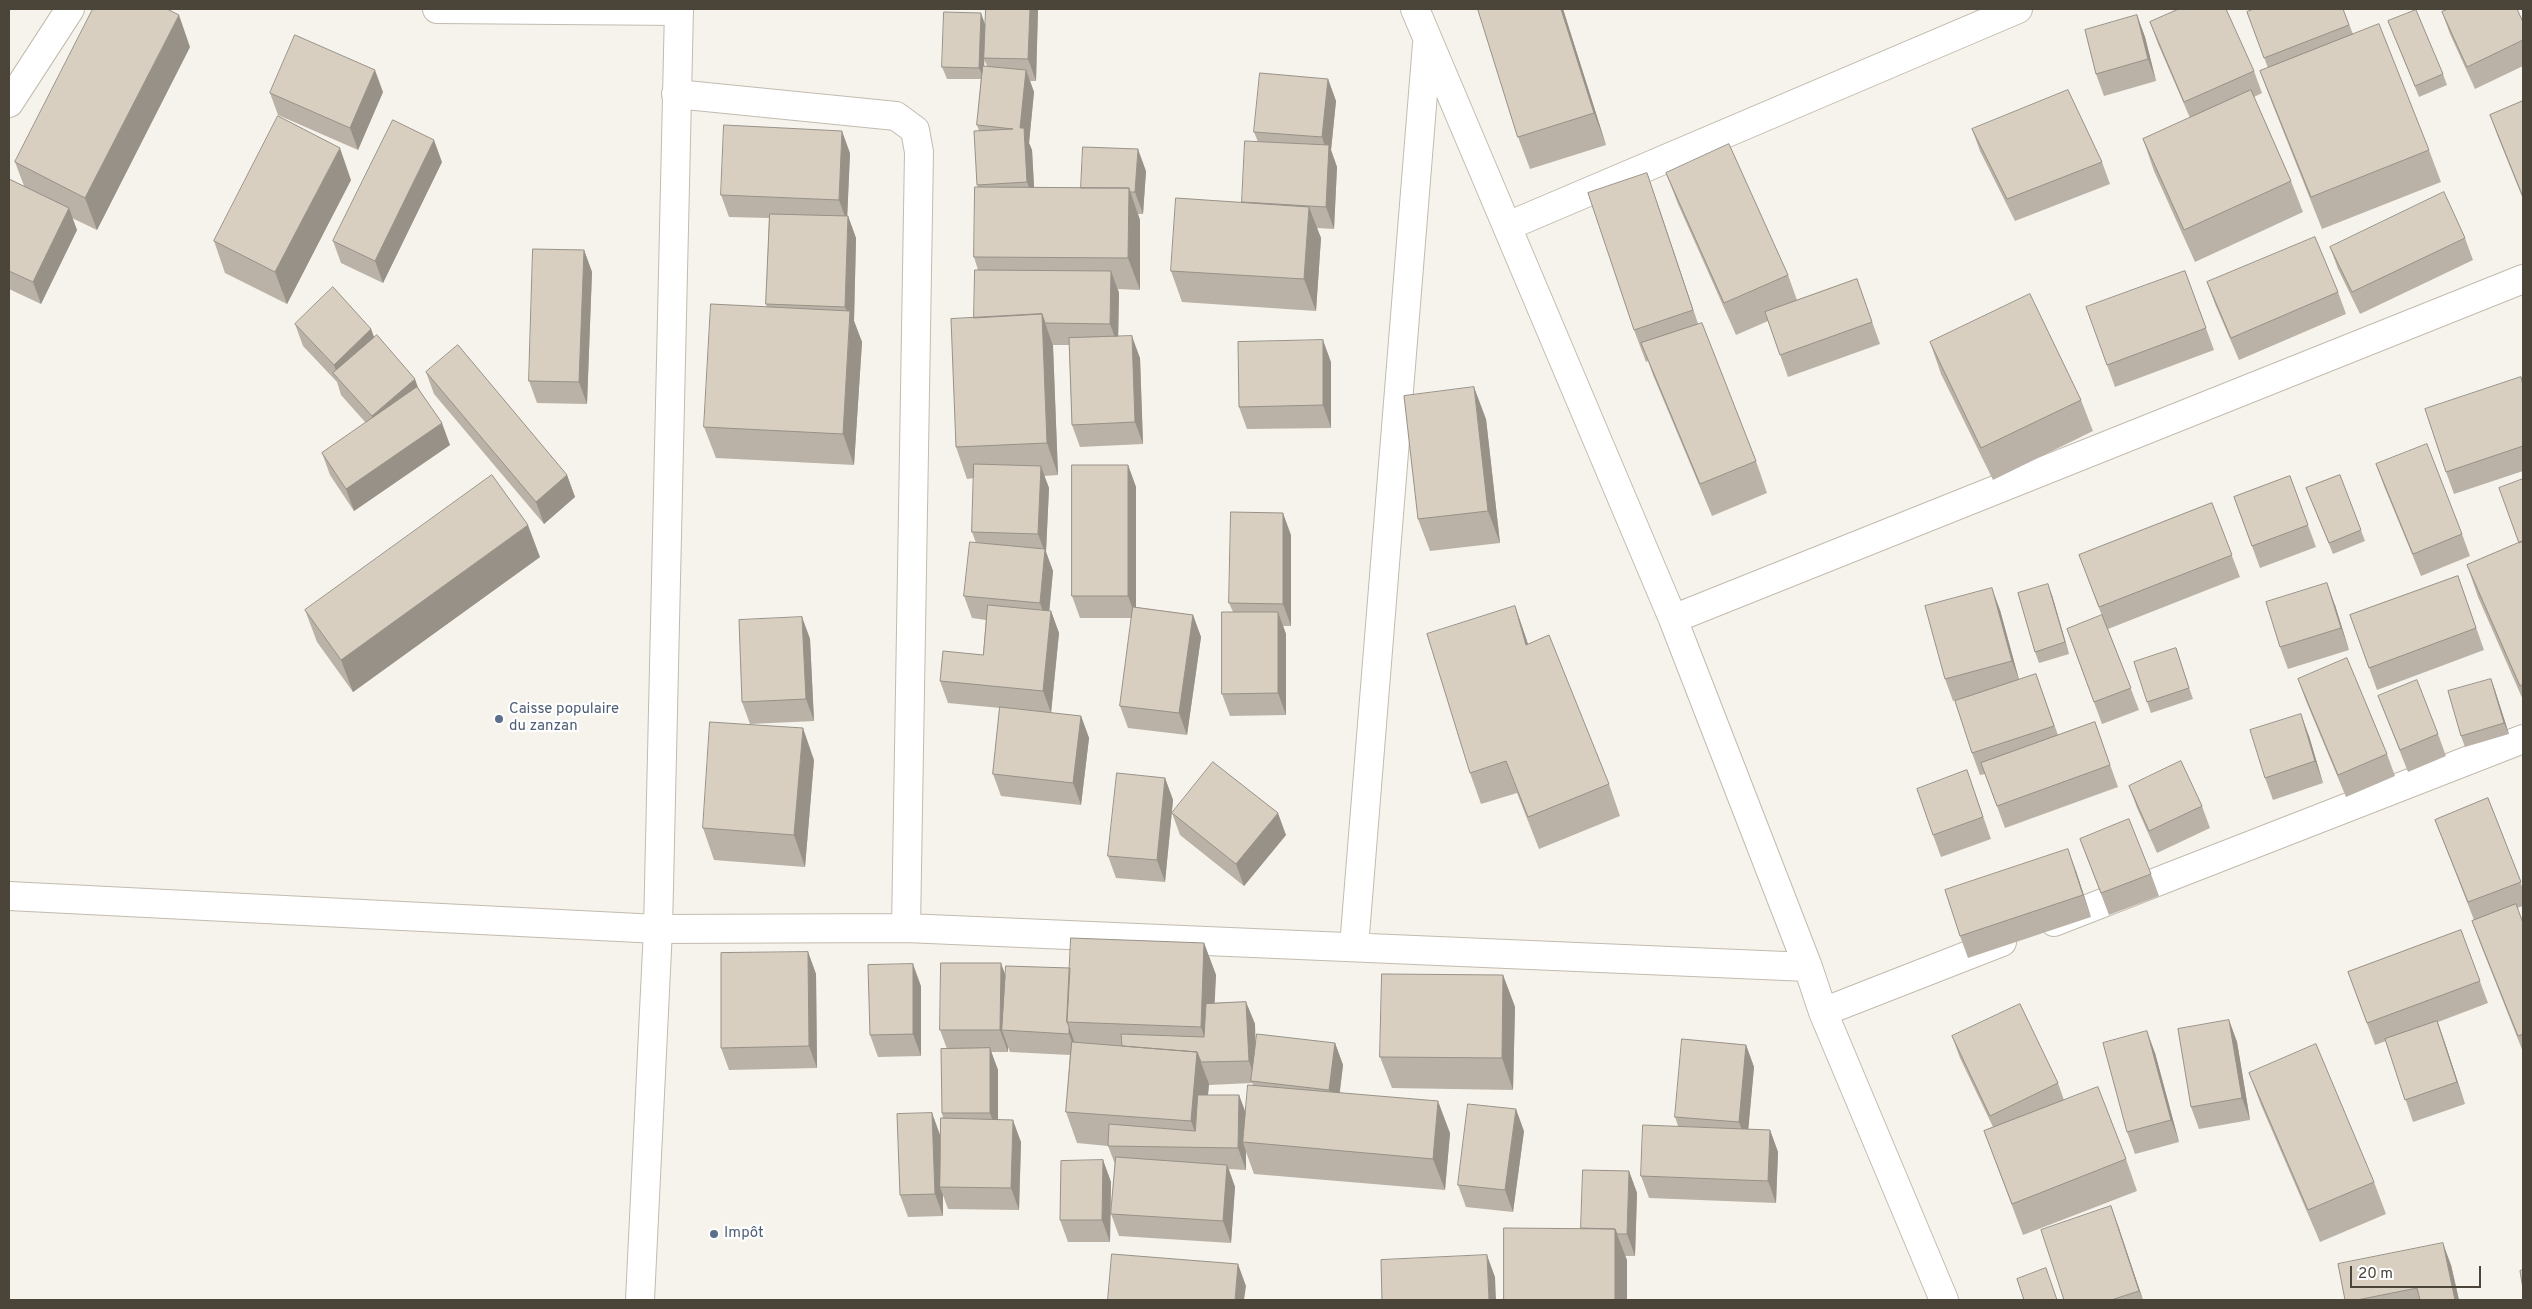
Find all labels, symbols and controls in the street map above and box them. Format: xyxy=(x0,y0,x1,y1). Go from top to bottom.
place label: Caisse populaire du zanzan xyxy=(509,701,619,736)
marker: Caisse populaire du zanzan xyxy=(493,713,505,725)
place label: Impôt xyxy=(724,1225,764,1243)
marker: Impôt xyxy=(708,1228,720,1240)
scale bar xyxy=(2352,1256,2483,1288)
text: 20 m xyxy=(2358,1265,2393,1284)

